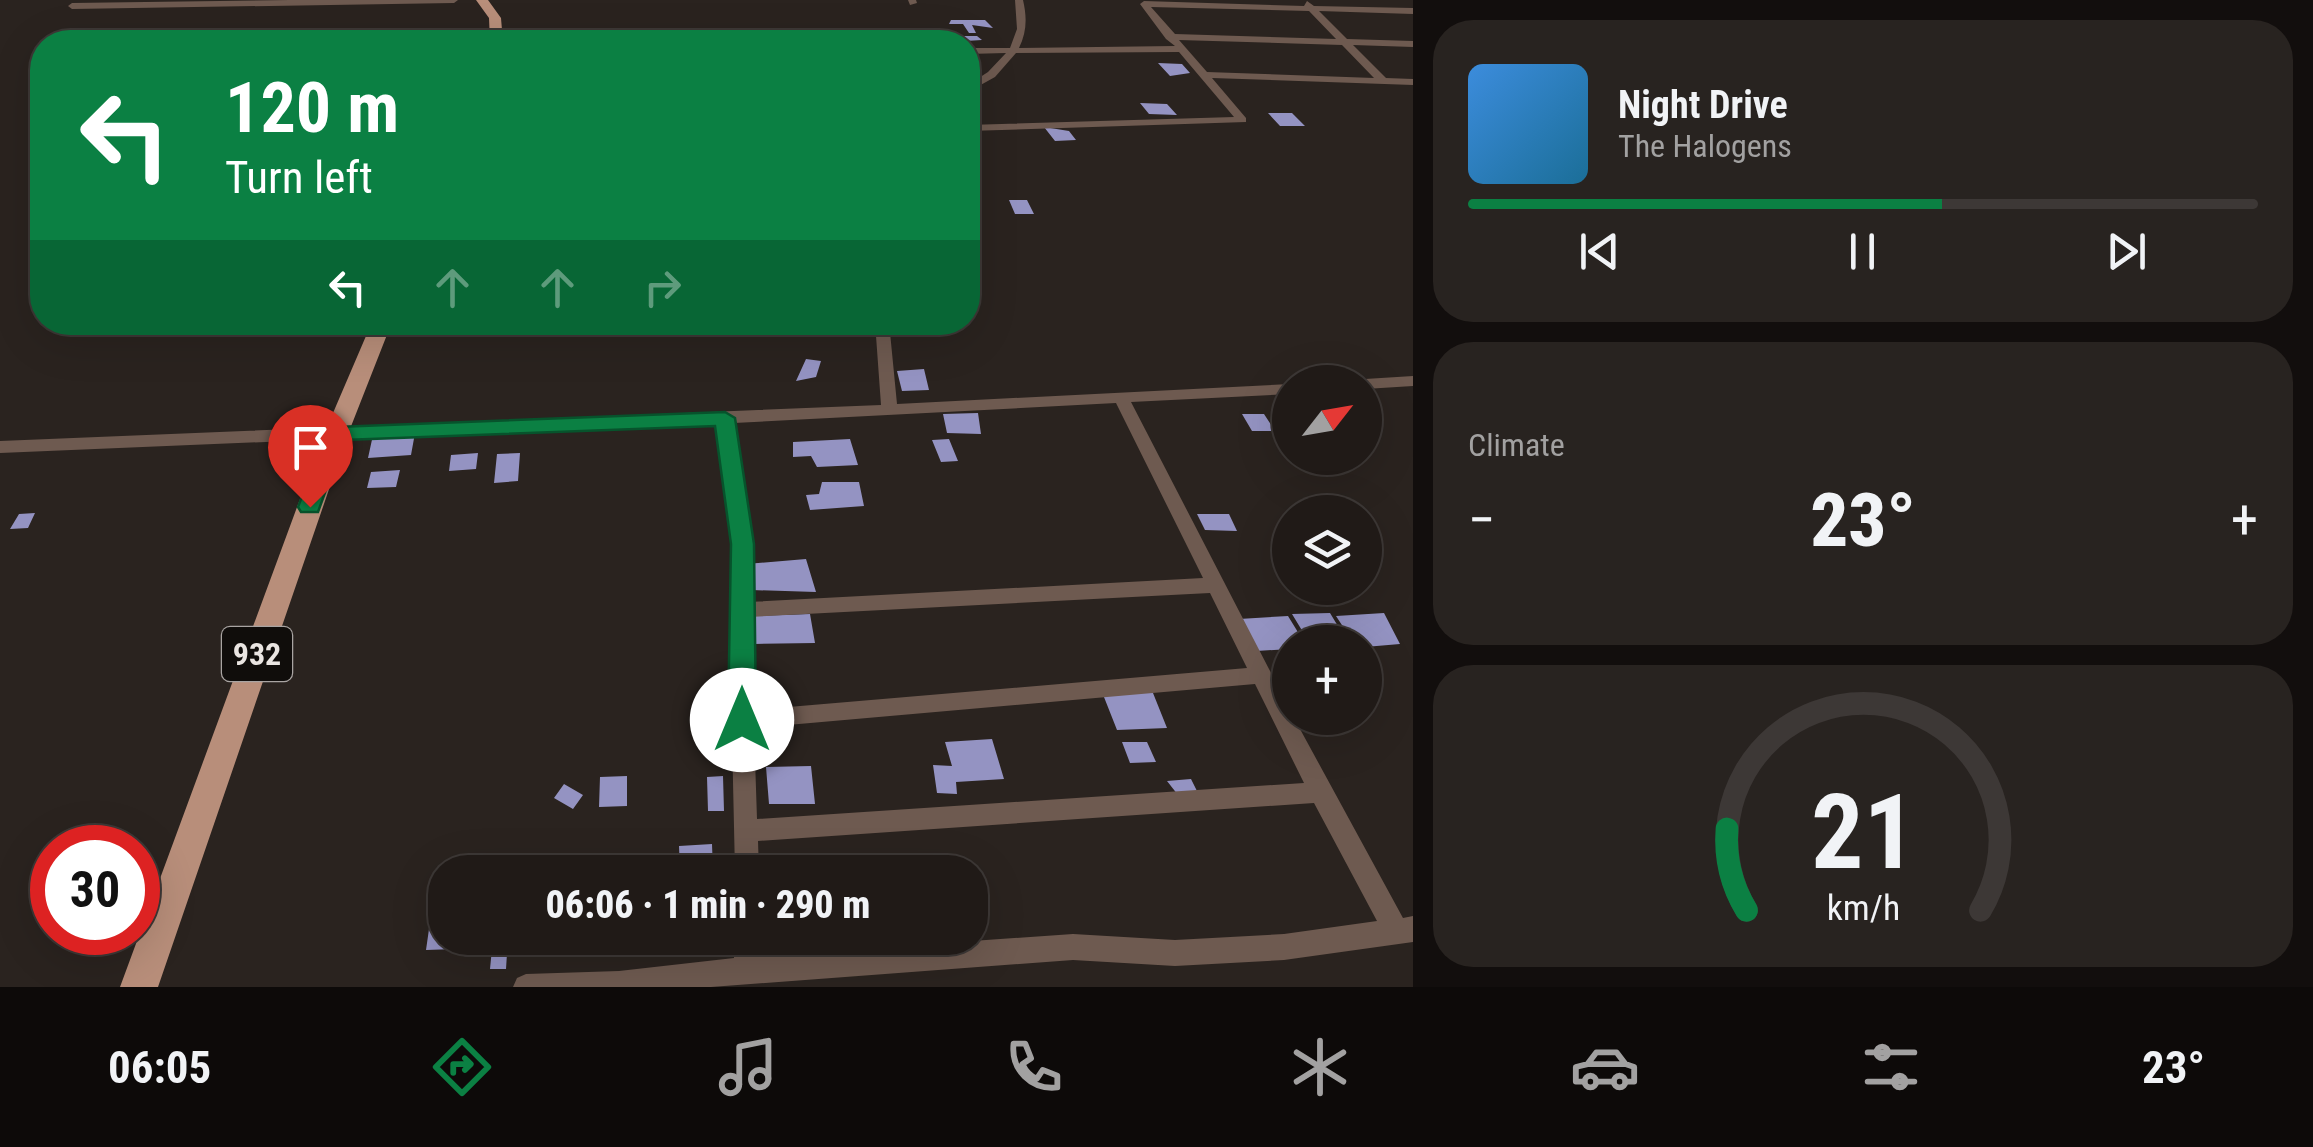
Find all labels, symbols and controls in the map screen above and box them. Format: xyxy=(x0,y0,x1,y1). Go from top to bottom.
text: 120 m xyxy=(225,67,399,149)
icon: left xyxy=(60,70,190,200)
text: Night Drive xyxy=(1618,83,1788,127)
text: The Halogens xyxy=(1618,127,1792,165)
text: Turn left xyxy=(225,151,373,204)
icon: previous xyxy=(1572,224,1627,279)
icon: pause xyxy=(1835,224,1890,279)
icon: next xyxy=(2099,224,2154,279)
icon: left xyxy=(320,260,375,315)
icon: ahead xyxy=(425,260,480,315)
icon: ahead xyxy=(530,260,585,315)
icon: right xyxy=(635,260,690,315)
north arrow xyxy=(1272,365,1382,475)
map controls xyxy=(1272,365,1382,735)
pin xyxy=(268,405,353,508)
icon: arrive xyxy=(283,420,338,475)
text: Climate xyxy=(1468,426,1565,464)
text: 23° xyxy=(1810,476,1916,564)
text: − xyxy=(1468,488,1496,552)
text: + xyxy=(2231,488,2258,552)
button: layers xyxy=(1272,495,1382,605)
button: + xyxy=(1272,625,1382,735)
road number: 932 xyxy=(222,627,292,681)
position arrow xyxy=(690,668,794,772)
text: 21 xyxy=(1810,772,1916,893)
speed limit sign: 30 xyxy=(30,825,160,955)
text: 06:06 · 1 min · 290 m xyxy=(546,883,870,927)
text: km/h xyxy=(1826,887,1900,929)
icon: directions xyxy=(427,1032,497,1102)
icon: music xyxy=(713,1032,783,1102)
icon: phone xyxy=(999,1032,1069,1102)
icon: climate xyxy=(1285,1032,1355,1102)
icon: car xyxy=(1570,1032,1640,1102)
icon: filters xyxy=(1856,1032,1926,1102)
text: 06:05 xyxy=(108,1041,211,1094)
text: 23° xyxy=(2142,1041,2205,1094)

